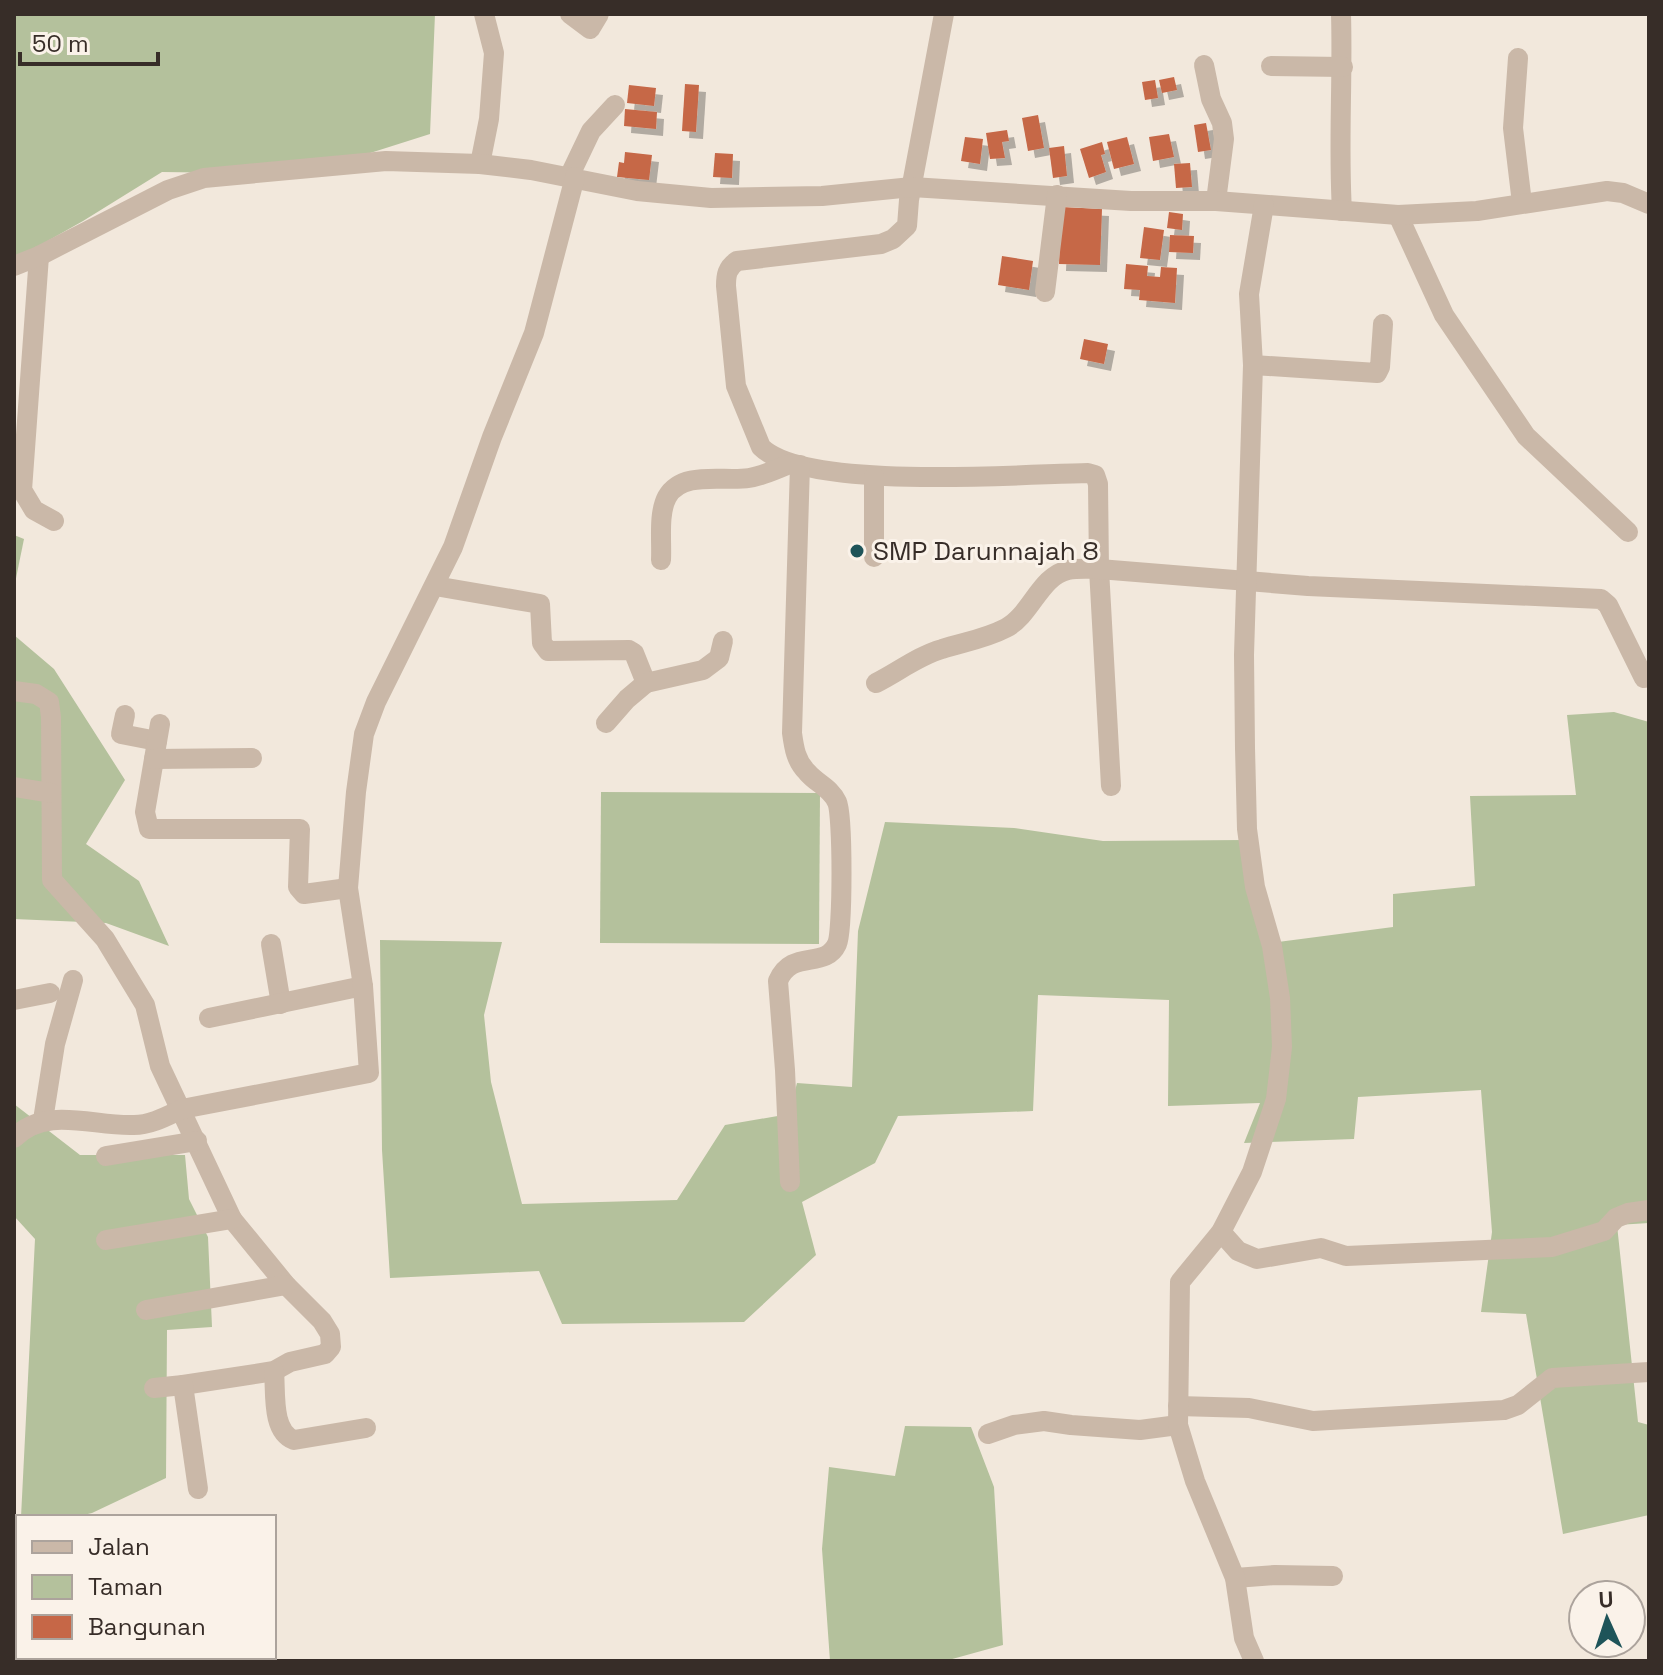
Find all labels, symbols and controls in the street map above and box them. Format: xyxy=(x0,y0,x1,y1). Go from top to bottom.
scale bar xyxy=(20,16,158,66)
text: 50 m xyxy=(32,28,89,59)
place label: SMP Darunnajah 8 xyxy=(873,534,1099,568)
marker: SMP Darunnajah 8 xyxy=(848,542,866,560)
legend xyxy=(16,1515,276,1659)
text: Jalan xyxy=(88,1531,150,1562)
text: Taman xyxy=(88,1571,163,1602)
north arrow xyxy=(1567,1579,1647,1659)
text: U xyxy=(1598,1585,1614,1613)
text: Bangunan xyxy=(88,1611,206,1642)

